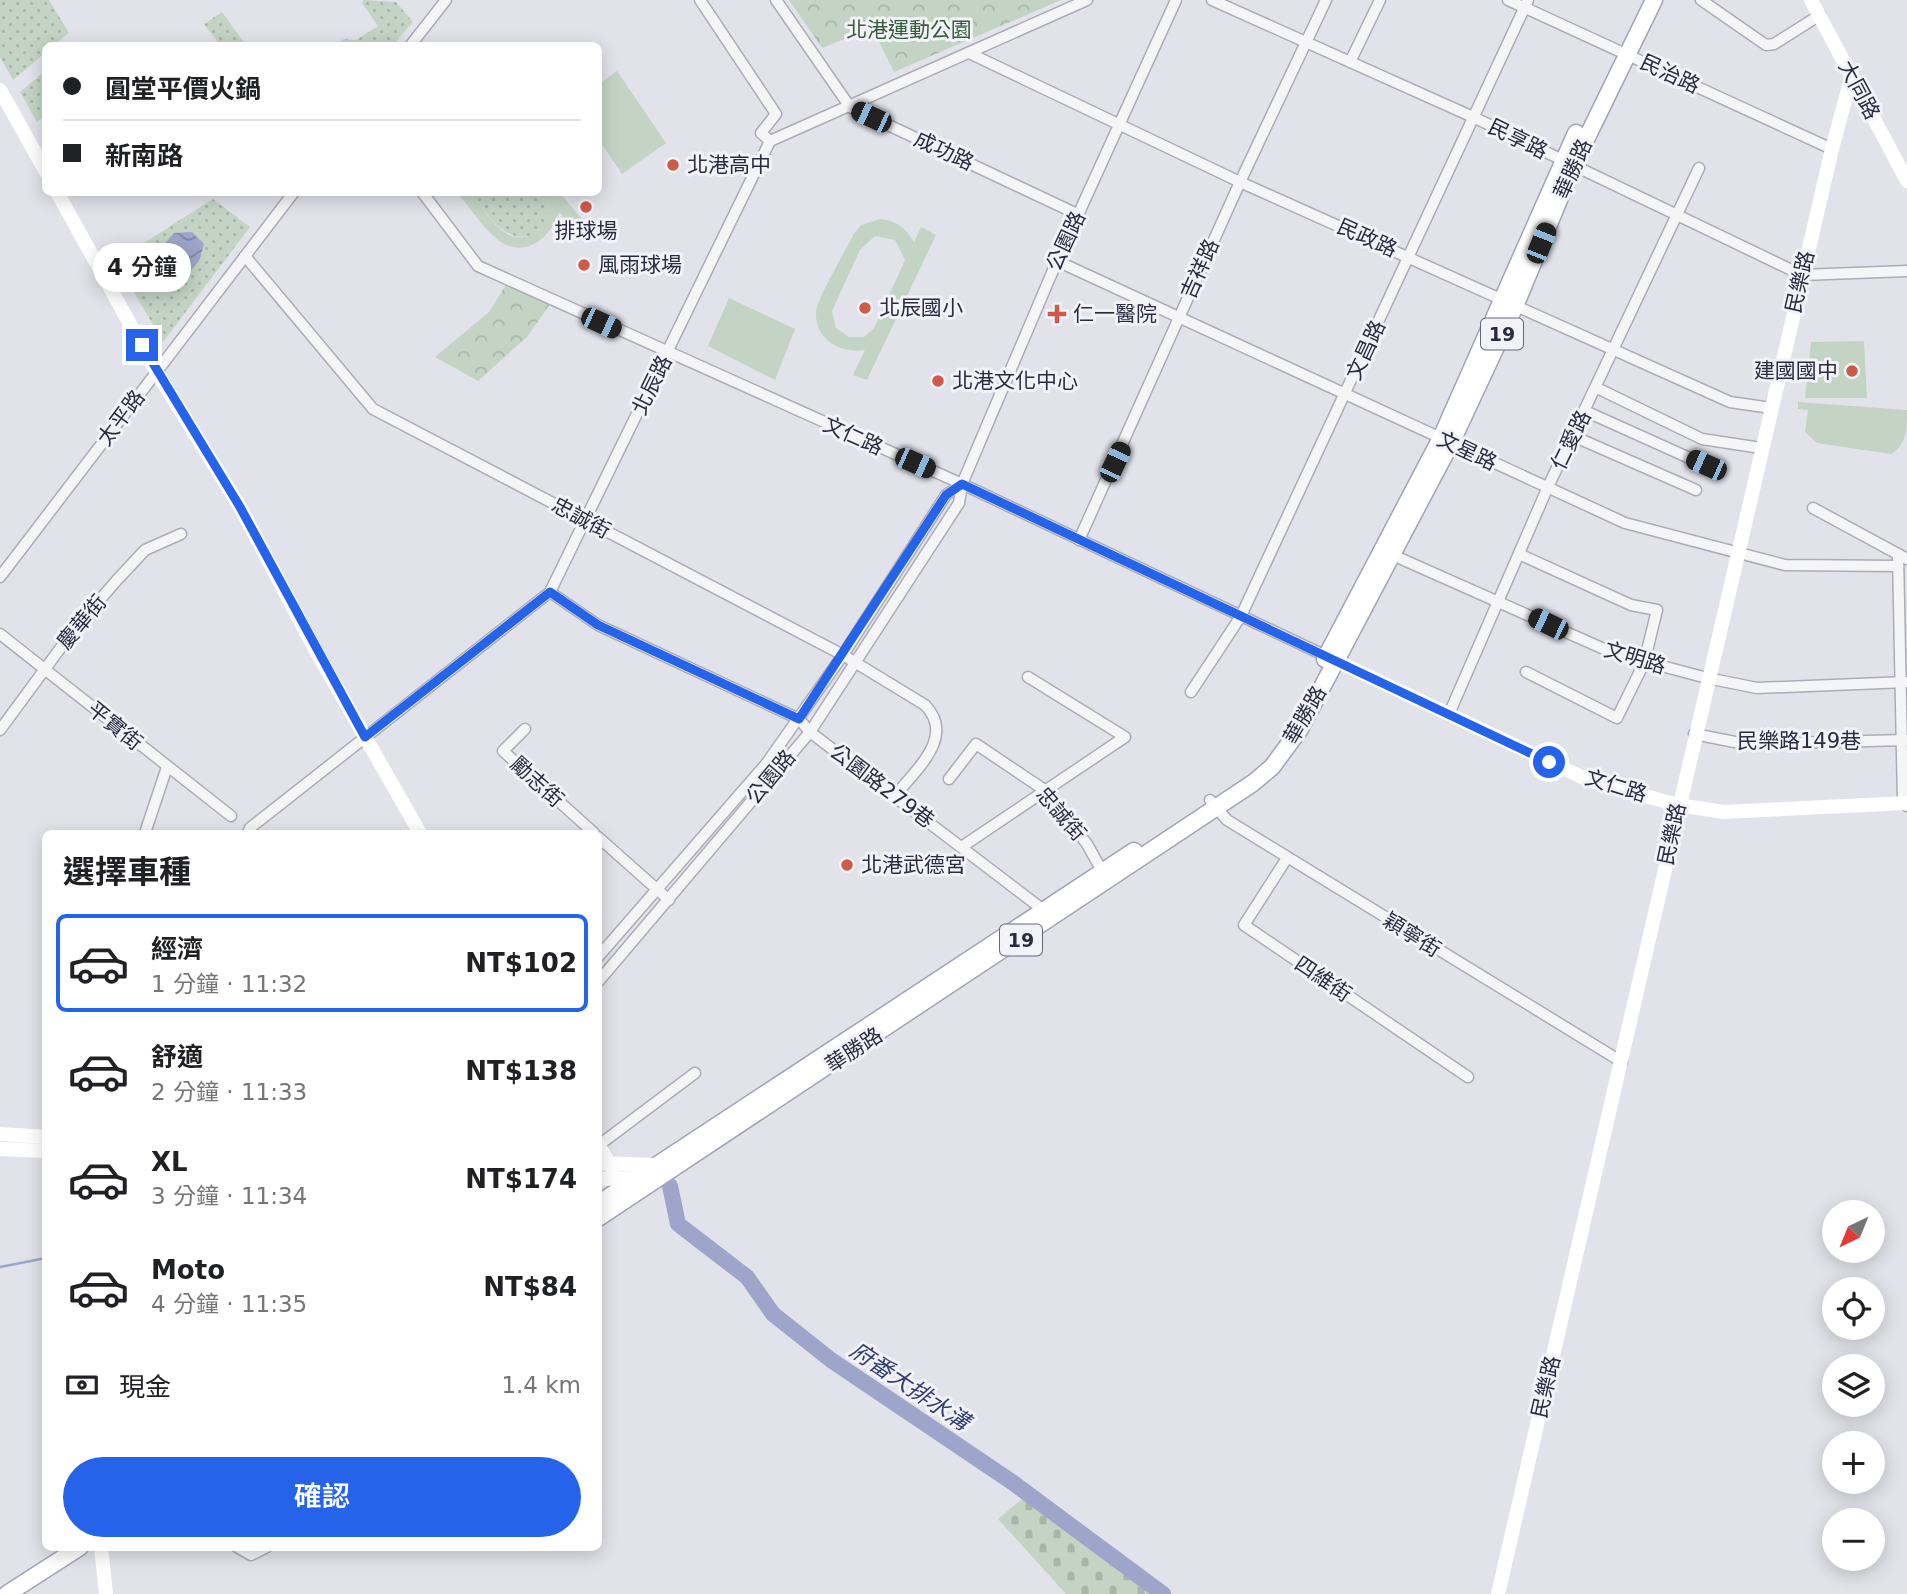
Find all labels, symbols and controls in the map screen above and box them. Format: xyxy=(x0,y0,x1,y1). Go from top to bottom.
park label: 北港運動公園 xyxy=(846,18,972,42)
street label: 民治路 xyxy=(1636,50,1704,98)
street label: 大同路 xyxy=(1834,57,1884,123)
text: 圓堂平價火鍋 xyxy=(105,74,261,104)
car xyxy=(848,99,895,135)
street label: 民享路 xyxy=(1484,114,1552,164)
street label: 成功路 xyxy=(910,127,978,175)
street label: 華勝路 xyxy=(1549,135,1597,203)
text: 新南路 xyxy=(105,141,183,171)
place label: 北港高中 xyxy=(687,153,771,177)
marker: 北港高中 xyxy=(665,157,681,173)
marker: 排球場 xyxy=(578,199,594,215)
street label: 公園路 xyxy=(1042,207,1090,275)
street label: 民政路 xyxy=(1333,214,1401,262)
place label: 排球場 xyxy=(555,219,618,243)
car xyxy=(1524,220,1559,266)
street label: 吉祥路 xyxy=(1176,235,1224,303)
callout: 4 分鐘 xyxy=(93,244,191,292)
street label: 民樂路 xyxy=(1781,249,1819,315)
place label: 風雨球場 xyxy=(598,253,682,277)
text: 4 分鐘 xyxy=(107,254,177,280)
marker: 風雨球場 xyxy=(576,257,592,273)
place label: 北辰國小 xyxy=(879,296,963,320)
marker: 北辰國小 xyxy=(857,300,873,316)
place label: 仁一醫院 xyxy=(1073,302,1157,326)
marker: 仁一醫院 xyxy=(1047,304,1067,324)
car xyxy=(578,305,625,341)
street label: 文昌路 xyxy=(1342,316,1390,384)
road number: 19 xyxy=(1481,318,1523,350)
route end xyxy=(126,329,158,361)
street label: 北辰路 xyxy=(627,351,677,419)
place label: 建國國中 xyxy=(1754,359,1838,383)
marker: 建國國中 xyxy=(1844,363,1860,379)
place label: 北港文化中心 xyxy=(952,369,1078,393)
marker: 北港文化中心 xyxy=(930,373,946,389)
street label: 太平路 xyxy=(92,386,150,450)
street label: 仁愛路 xyxy=(1546,406,1596,474)
street label: 文仁路 xyxy=(819,412,887,460)
street label: 文星路 xyxy=(1433,427,1501,475)
car xyxy=(1097,439,1134,485)
car xyxy=(892,445,939,481)
car xyxy=(1683,447,1730,483)
street label: 忠誠街 xyxy=(548,493,614,543)
street label: 慶華街 xyxy=(53,590,111,654)
car xyxy=(1525,605,1572,643)
street label: 文明路 xyxy=(1601,637,1669,679)
street label: 華勝路 xyxy=(1279,682,1331,748)
street label: 平實街 xyxy=(83,697,147,755)
street label: 民樂路149巷 xyxy=(1737,729,1861,753)
street label: 公園路279巷 xyxy=(825,739,939,833)
street label: 公園路 xyxy=(742,745,800,809)
route start xyxy=(1533,746,1565,778)
street label: 勵志街 xyxy=(506,752,568,812)
street label: 文仁路 xyxy=(1582,765,1650,807)
street label: 忠誠街 xyxy=(1031,782,1091,846)
street label: 民樂路 xyxy=(1654,801,1690,867)
text: 選擇車種 xyxy=(63,853,191,891)
place label: 北港武德宮 xyxy=(861,853,966,877)
marker: 北港武德宮 xyxy=(839,857,855,873)
street label: 穎寧街 xyxy=(1379,908,1445,962)
road number: 19 xyxy=(1000,924,1042,956)
icon: car xyxy=(67,932,130,995)
text: 經濟 xyxy=(151,934,203,964)
text: NT$102 xyxy=(465,948,577,978)
street label: 四維街 xyxy=(1290,951,1356,1007)
text: 1 分鐘 · 11:32 xyxy=(151,971,307,997)
street label: 華勝路 xyxy=(821,1023,887,1077)
icon: car xyxy=(67,1040,130,1103)
text: 舒適 xyxy=(151,1042,203,1072)
text: NT$138 xyxy=(465,1056,577,1086)
text: 2 分鐘 · 11:33 xyxy=(151,1079,307,1105)
text: XL xyxy=(151,1147,188,1177)
icon: car xyxy=(67,1148,130,1211)
text: NT$174 xyxy=(465,1164,577,1194)
text: 3 分鐘 · 11:34 xyxy=(151,1183,307,1209)
north arrow xyxy=(1822,1200,1885,1264)
map controls xyxy=(1822,1200,1885,1571)
text: Moto xyxy=(151,1255,225,1285)
icon: car xyxy=(67,1256,130,1319)
text: NT$84 xyxy=(483,1272,577,1302)
button: locate xyxy=(1822,1277,1885,1340)
text: 4 分鐘 · 11:35 xyxy=(151,1291,307,1317)
water label: 府番大排水溝 xyxy=(846,1337,977,1437)
street label: 民樂路 xyxy=(1527,1354,1565,1420)
button: layers xyxy=(1822,1354,1885,1417)
icon: cash xyxy=(63,1366,101,1404)
text: 現金 xyxy=(119,1372,171,1402)
text: 1.4 km xyxy=(501,1372,581,1398)
button: + xyxy=(1822,1431,1885,1494)
button: 確認 xyxy=(63,1457,581,1537)
button: − xyxy=(1822,1508,1885,1571)

